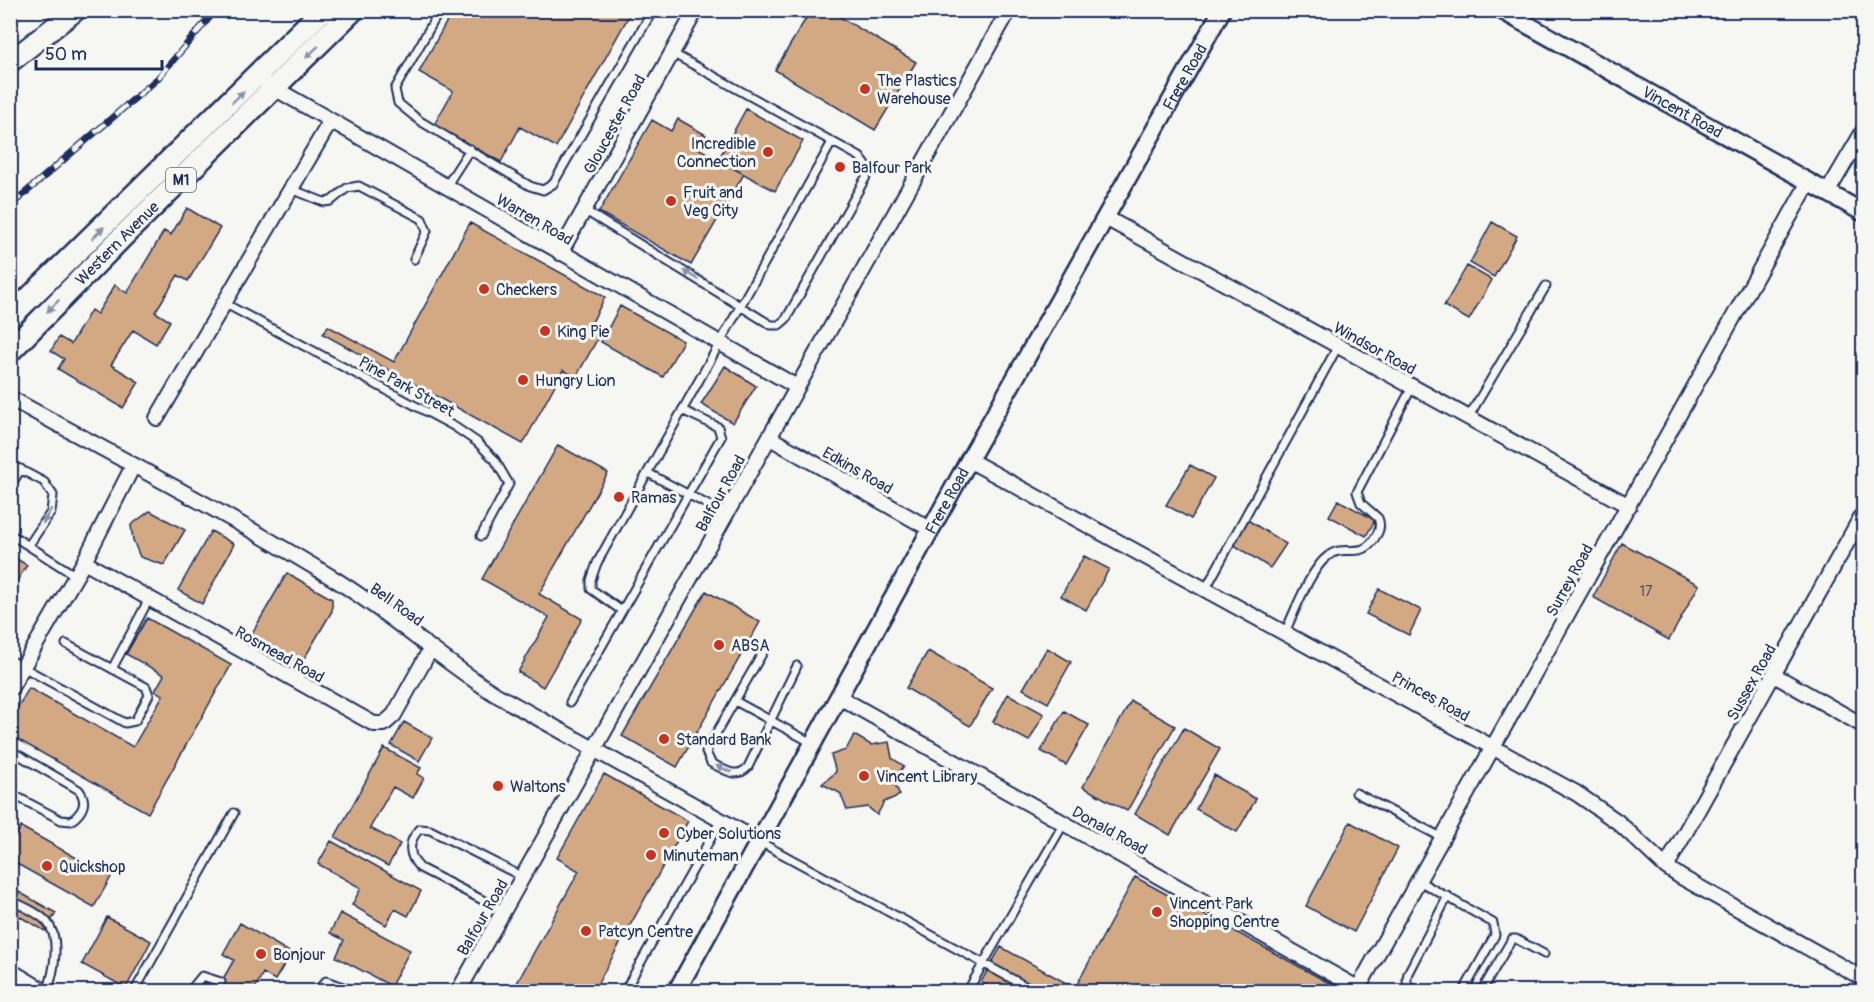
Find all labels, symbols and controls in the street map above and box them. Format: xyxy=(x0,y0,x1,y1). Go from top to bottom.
scale bar xyxy=(36,33,162,71)
street label: Frere Road xyxy=(1159,41,1212,114)
text: 50 m xyxy=(45,43,87,66)
one-way arrow xyxy=(305,45,320,59)
street label: Gloucester Road xyxy=(579,71,650,178)
place label: The Plastics Warehouse xyxy=(877,71,957,109)
marker: The Plastics Warehouse xyxy=(858,82,872,96)
street label: Vincent Road xyxy=(1638,82,1726,143)
one-way arrow xyxy=(230,90,244,104)
place label: Incredible Connection xyxy=(677,134,756,172)
marker: Incredible Connection xyxy=(761,145,775,159)
place label: Balfour Park xyxy=(852,158,932,178)
marker: Balfour Park xyxy=(833,160,847,174)
road number: M1 xyxy=(166,168,196,192)
place label: Fruit and Veg City xyxy=(683,183,743,221)
street label: Warren Road xyxy=(492,190,577,250)
marker: Fruit and Veg City xyxy=(664,194,678,208)
street label: Western Avenue xyxy=(71,197,164,290)
one-way arrow xyxy=(90,226,104,240)
one-way arrow xyxy=(683,270,699,281)
place label: Checkers xyxy=(496,280,557,300)
marker: Checkers xyxy=(477,282,491,296)
one-way arrow xyxy=(45,299,60,313)
street label: Windsor Road xyxy=(1330,318,1419,380)
place label: King Pie xyxy=(557,322,610,342)
marker: King Pie xyxy=(538,324,552,338)
street label: Pine Park Street xyxy=(355,352,459,422)
place label: Hungry Lion xyxy=(535,371,616,391)
marker: Hungry Lion xyxy=(516,373,530,387)
street label: Edkins Road xyxy=(819,443,896,499)
street label: Balfour Road xyxy=(692,452,750,535)
street label: Frere Road xyxy=(921,464,974,538)
place label: Ramas xyxy=(631,488,677,508)
marker: Ramas xyxy=(612,490,626,504)
one-way arrow xyxy=(42,508,52,525)
street label: Surrey Road xyxy=(1542,541,1598,620)
street label: Bell Road xyxy=(366,579,427,631)
house number: 17 xyxy=(1640,583,1653,600)
street label: Rosmead Road xyxy=(231,622,328,688)
place label: ABSA xyxy=(731,636,770,656)
marker: ABSA xyxy=(712,638,726,652)
street label: Sussex Road xyxy=(1723,641,1781,724)
street label: Princes Road xyxy=(1388,667,1473,726)
place label: Standard Bank xyxy=(676,730,772,750)
marker: Standard Bank xyxy=(657,732,671,746)
one-way arrow xyxy=(715,764,733,774)
place label: Vincent Library xyxy=(876,767,977,787)
marker: Vincent Library xyxy=(857,769,871,783)
place label: Waltons xyxy=(510,777,566,797)
marker: Waltons xyxy=(491,779,505,793)
street label: Donald Road xyxy=(1068,802,1151,860)
place label: Cyber Solutions xyxy=(676,824,781,844)
marker: Cyber Solutions xyxy=(657,826,671,840)
place label: Minuteman xyxy=(663,846,739,866)
marker: Minuteman xyxy=(644,848,658,862)
place label: Quickshop xyxy=(59,857,125,877)
marker: Quickshop xyxy=(40,859,54,873)
street label: Balfour Road xyxy=(453,876,513,959)
place label: Vincent Park Shopping Centre xyxy=(1169,894,1279,932)
marker: Vincent Park Shopping Centre xyxy=(1150,905,1164,919)
place label: Patcyn Centre xyxy=(598,922,693,942)
marker: Patcyn Centre xyxy=(579,924,593,938)
place label: Bonjour xyxy=(273,945,326,965)
marker: Bonjour xyxy=(254,947,268,961)

